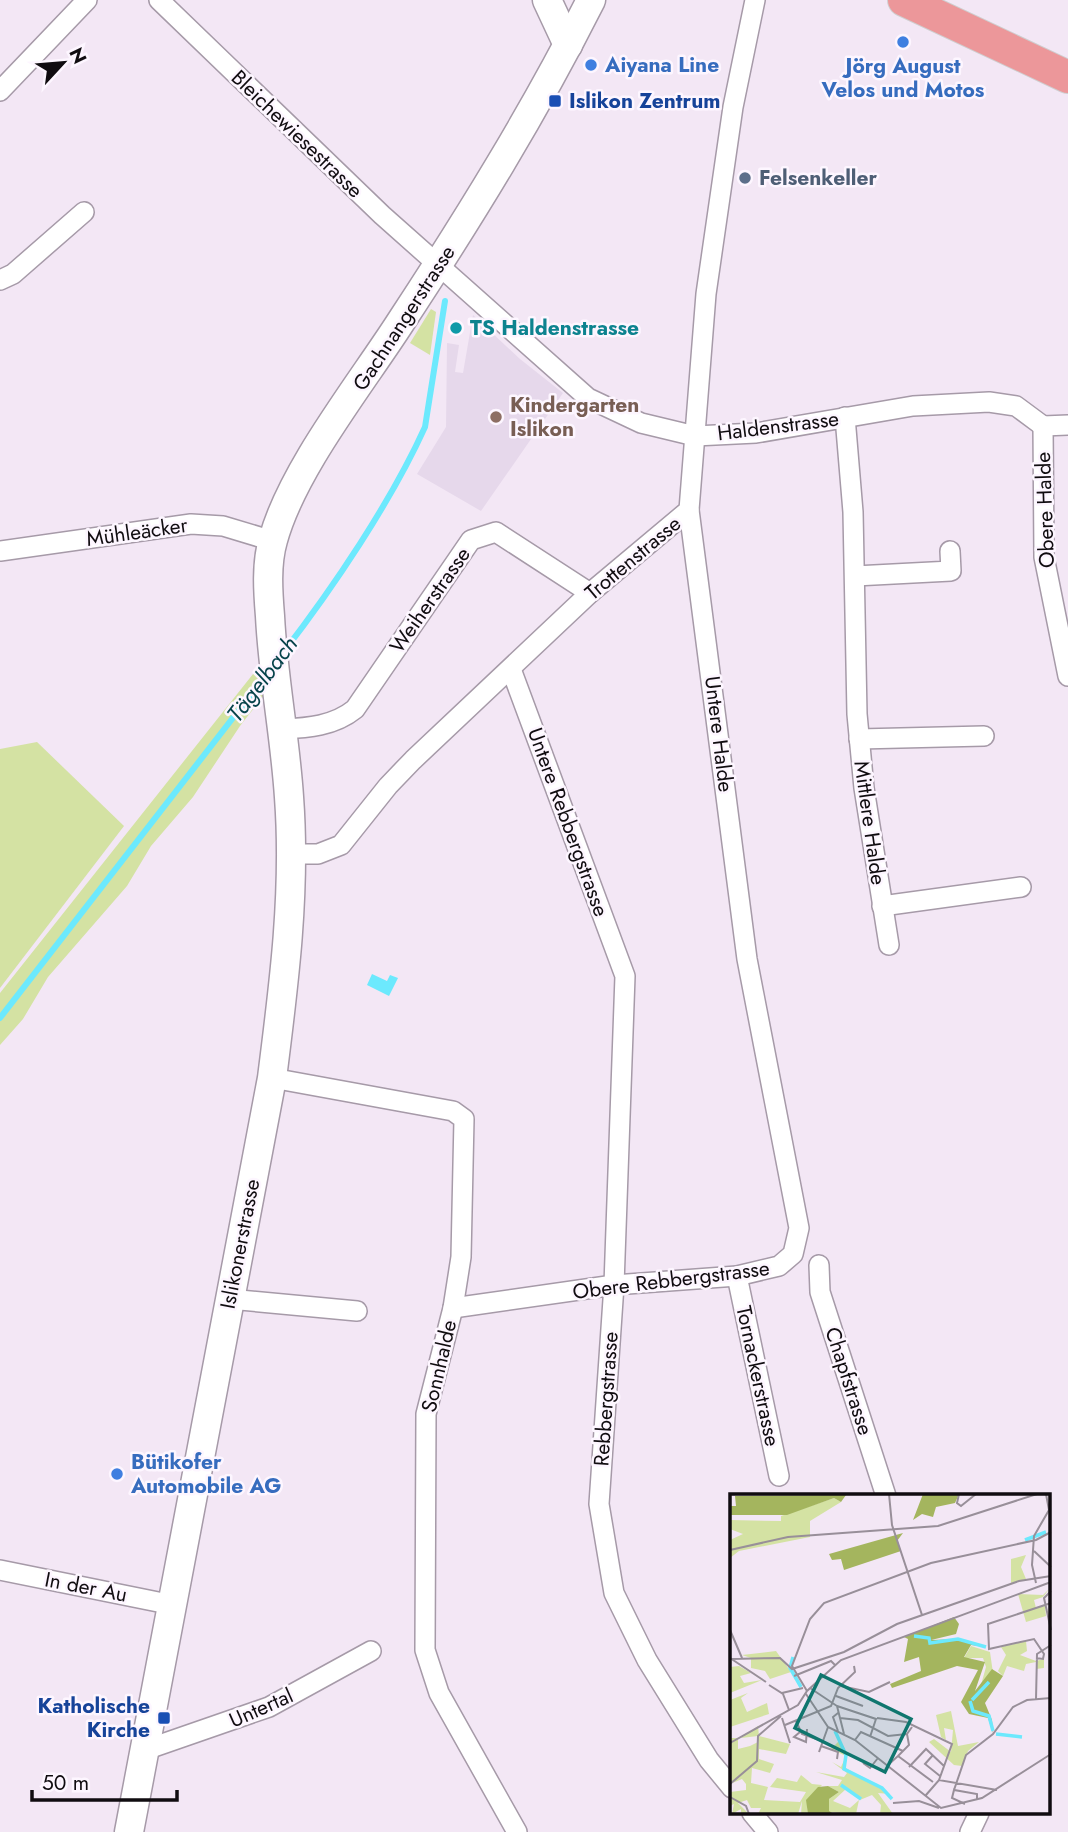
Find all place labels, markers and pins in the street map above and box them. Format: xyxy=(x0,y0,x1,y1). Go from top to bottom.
marker: Jörg August Velos und Motos xyxy=(895,34,911,50)
place label: Aiyana Line xyxy=(604,50,719,80)
place label: Jörg August Velos und Motos xyxy=(821,51,985,105)
marker: Aiyana Line xyxy=(583,57,599,73)
place label: Islikon Zentrum xyxy=(569,86,720,116)
marker: Islikon Zentrum xyxy=(547,93,563,109)
place label: Felsenkeller xyxy=(759,163,878,193)
marker: Felsenkeller xyxy=(737,170,753,186)
place label: TS Haldenstrasse xyxy=(470,313,639,343)
marker: TS Haldenstrasse xyxy=(448,320,464,336)
place label: Kindergarten Islikon xyxy=(510,390,639,444)
marker: Kindergarten Islikon xyxy=(488,409,504,425)
place label: Bütikofer Automobile AG xyxy=(130,1447,281,1501)
marker: Bütikofer Automobile AG xyxy=(109,1466,125,1482)
place label: Katholische Kirche xyxy=(38,1691,150,1745)
marker: Katholische Kirche xyxy=(156,1710,172,1726)

